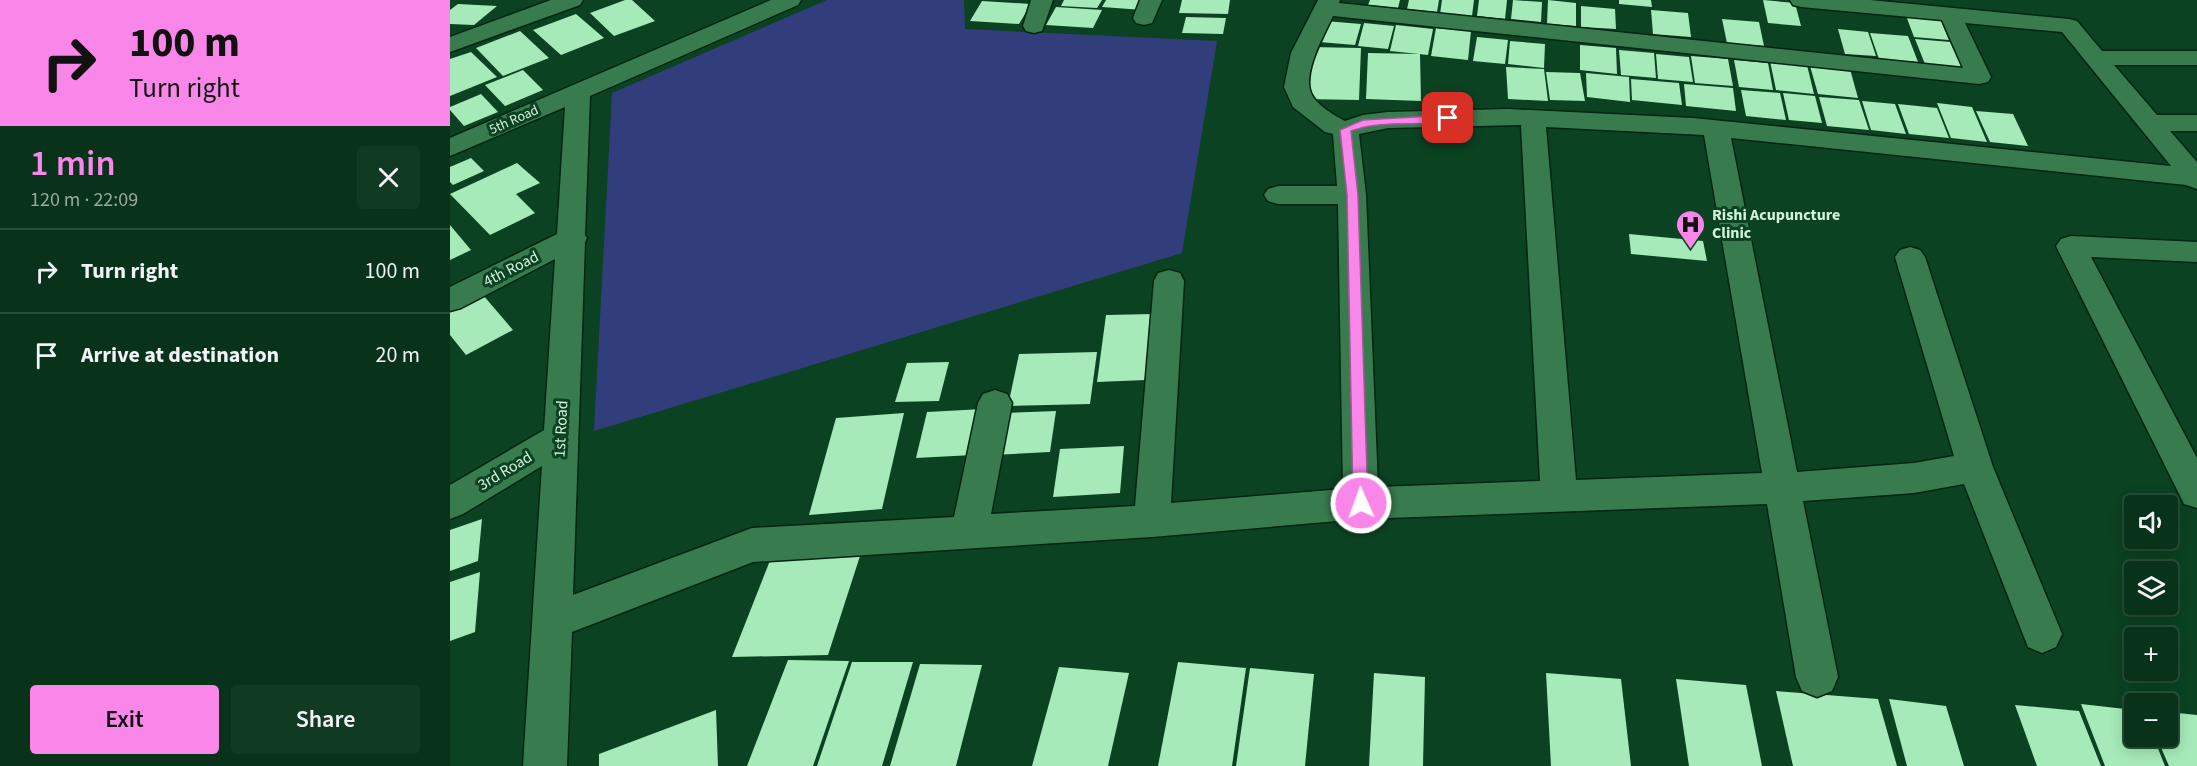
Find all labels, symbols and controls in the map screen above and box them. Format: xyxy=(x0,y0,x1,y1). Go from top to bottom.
text: 100 m xyxy=(129,13,240,73)
icon: right xyxy=(30,24,108,102)
text: Turn right xyxy=(129,69,240,108)
pin xyxy=(1422,92,1473,143)
street label: 5th Road xyxy=(486,100,542,140)
icon: arrive xyxy=(1431,101,1464,134)
text: 1 min xyxy=(30,138,116,189)
button: close xyxy=(357,146,420,209)
text: 120 m · 22:09 xyxy=(30,186,138,214)
place label: Rishi Acupuncture Clinic xyxy=(1712,204,1840,244)
hospital icon: Rishi Acupuncture Clinic xyxy=(1675,208,1707,250)
street label: 4th Road xyxy=(479,246,543,292)
icon: right xyxy=(30,255,63,288)
text: Turn right xyxy=(81,255,178,287)
text: 100 m xyxy=(365,255,420,287)
icon: arrive xyxy=(30,339,63,372)
text: Arrive at destination xyxy=(81,339,279,371)
text: 20 m xyxy=(375,339,420,371)
street label: 1st Road xyxy=(549,400,573,458)
street label: 3rd Road xyxy=(474,446,536,496)
position arrow xyxy=(1329,471,1393,535)
map controls xyxy=(2124,495,2178,747)
button: sound xyxy=(2124,495,2178,549)
button: layers xyxy=(2124,561,2178,615)
button: + xyxy=(2124,627,2178,681)
button: Exit xyxy=(30,685,219,754)
button: Share xyxy=(231,685,420,754)
button: − xyxy=(2124,693,2178,747)

